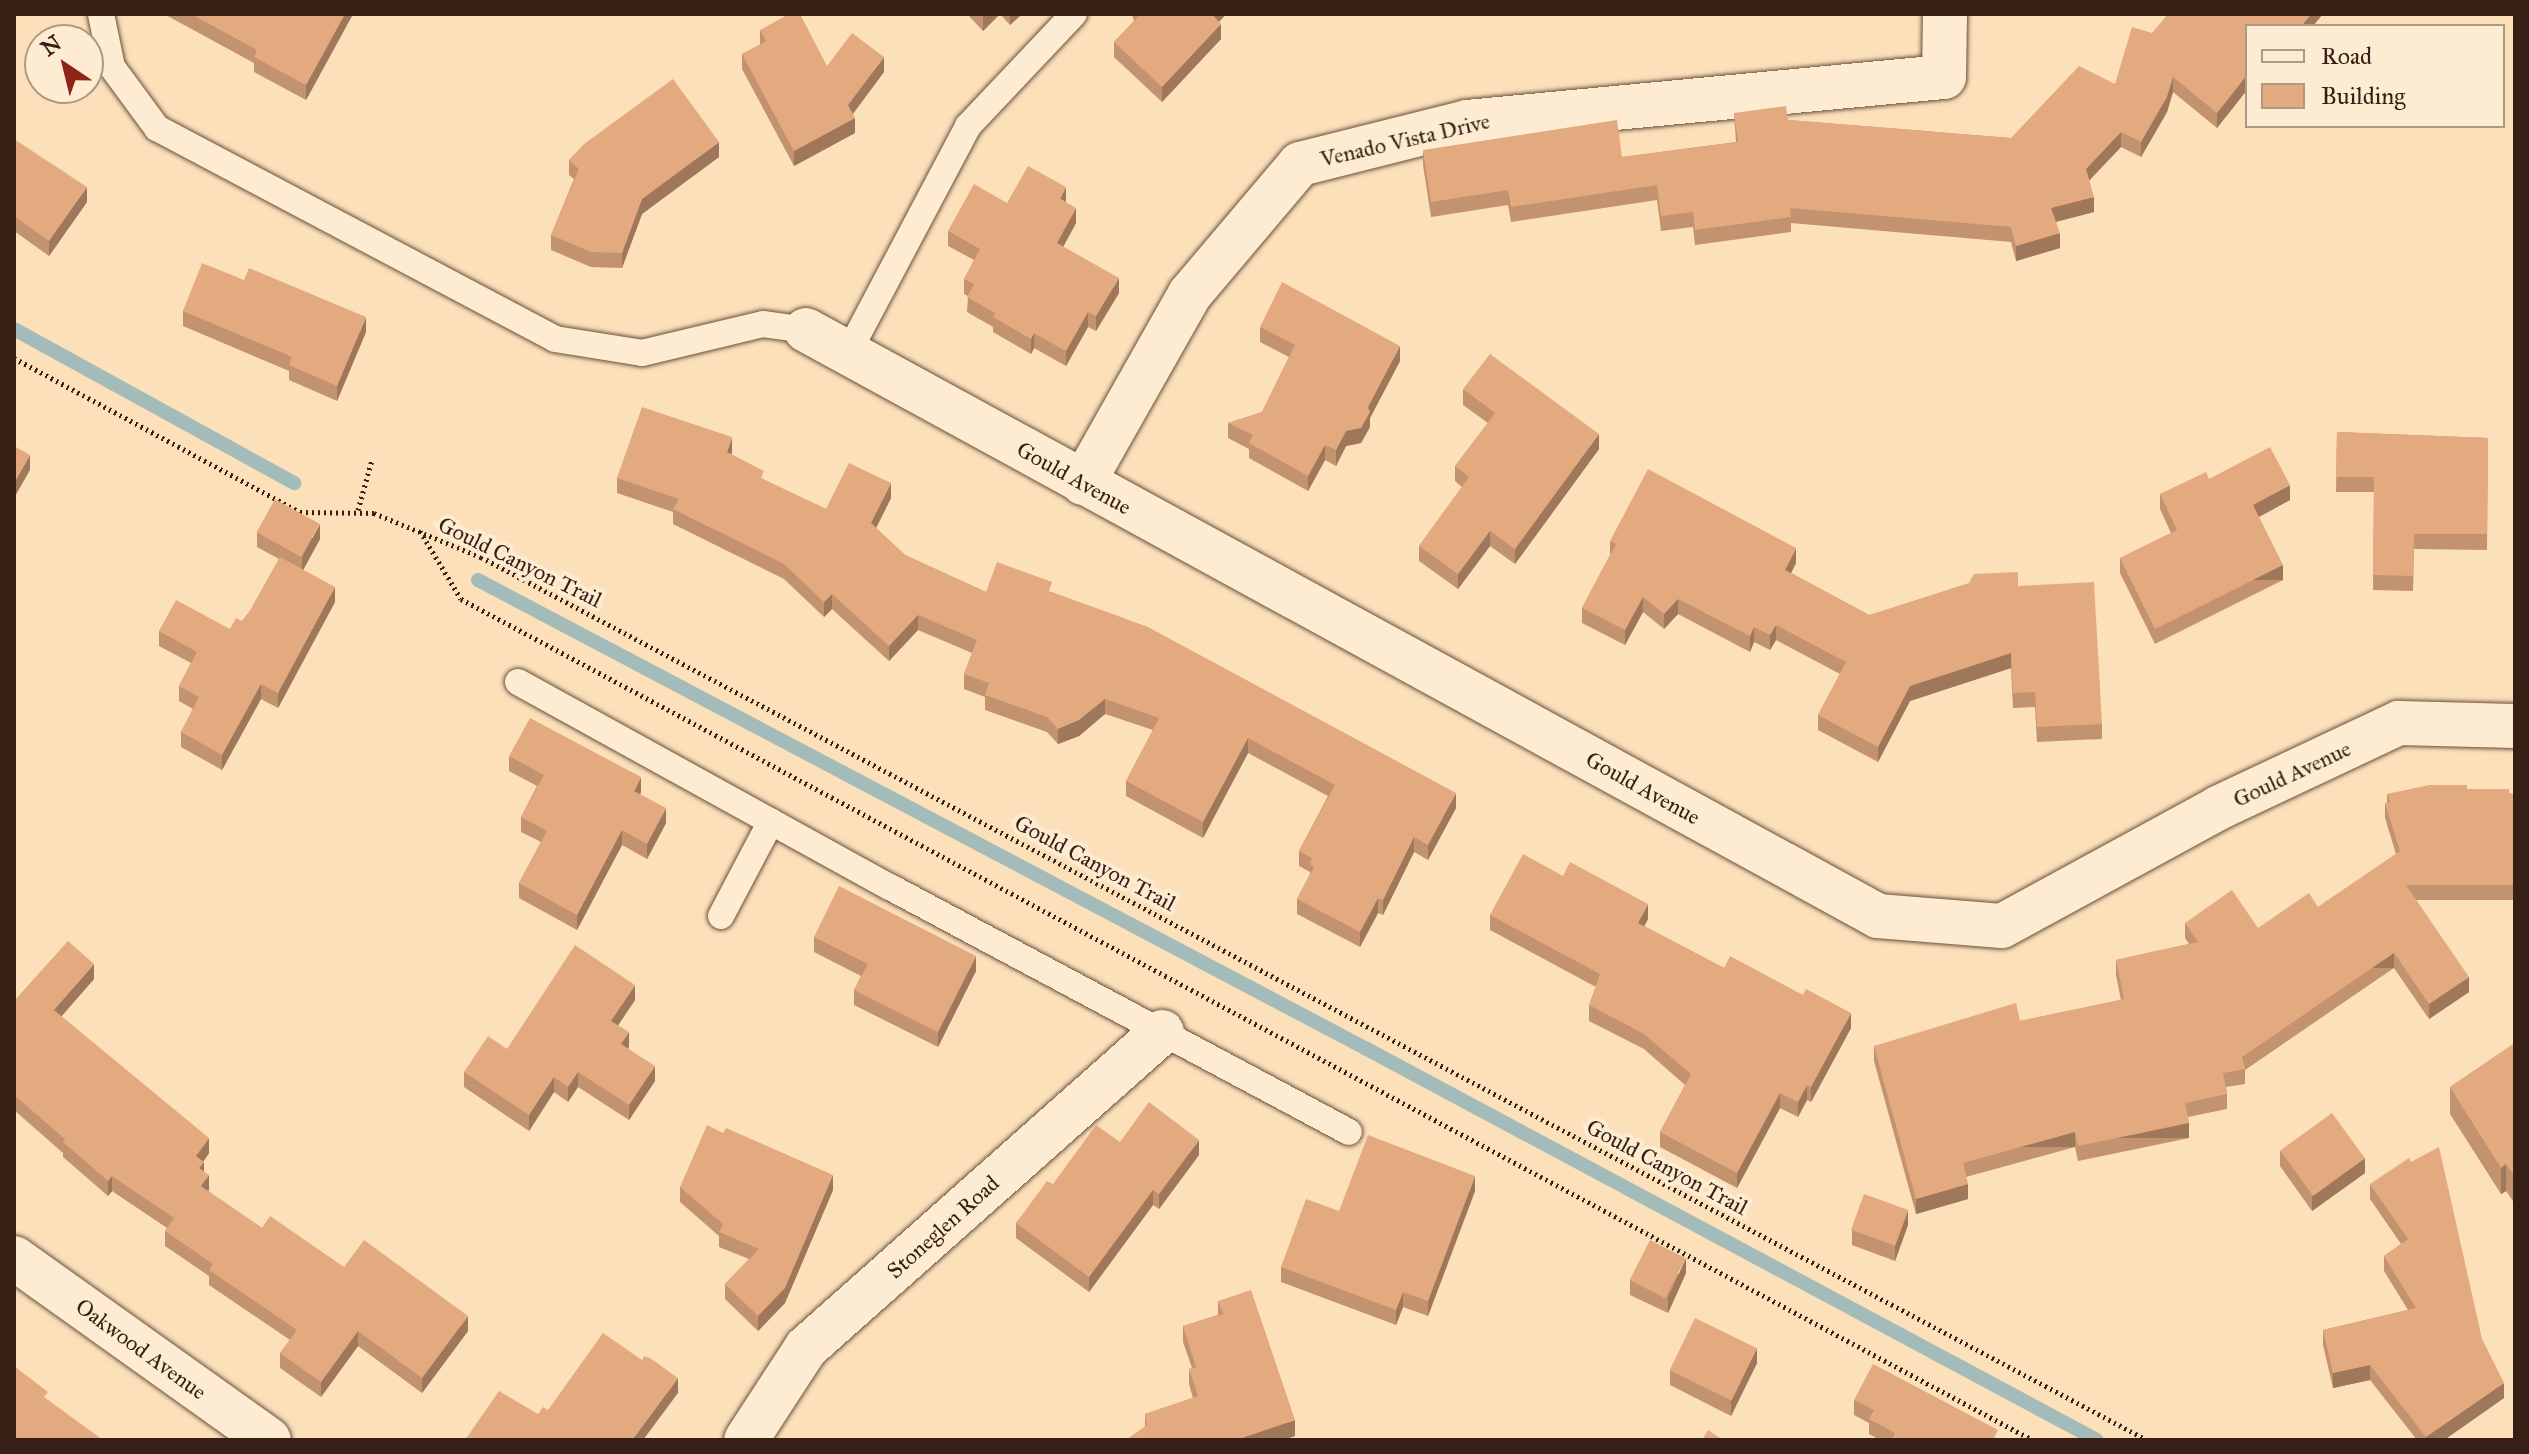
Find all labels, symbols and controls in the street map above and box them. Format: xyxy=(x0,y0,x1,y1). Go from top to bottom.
north arrow xyxy=(24,24,104,104)
legend xyxy=(2245,24,2505,128)
text: N xyxy=(36,29,66,62)
text: Road xyxy=(2321,41,2372,71)
text: Building xyxy=(2321,81,2406,111)
street label: Venado Vista Drive xyxy=(1318,108,1492,172)
street label: Gould Avenue xyxy=(1012,436,1136,520)
street label: Gould Canyon Trail xyxy=(434,511,606,613)
street label: Gould Avenue xyxy=(2229,735,2355,813)
street label: Gould Avenue xyxy=(1581,746,1705,830)
street label: Gould Canyon Trail xyxy=(1010,809,1180,917)
street label: Gould Canyon Trail xyxy=(1582,1113,1752,1221)
street label: Stoneglen Road xyxy=(882,1170,1004,1284)
street label: Oakwood Avenue xyxy=(71,1293,211,1405)

